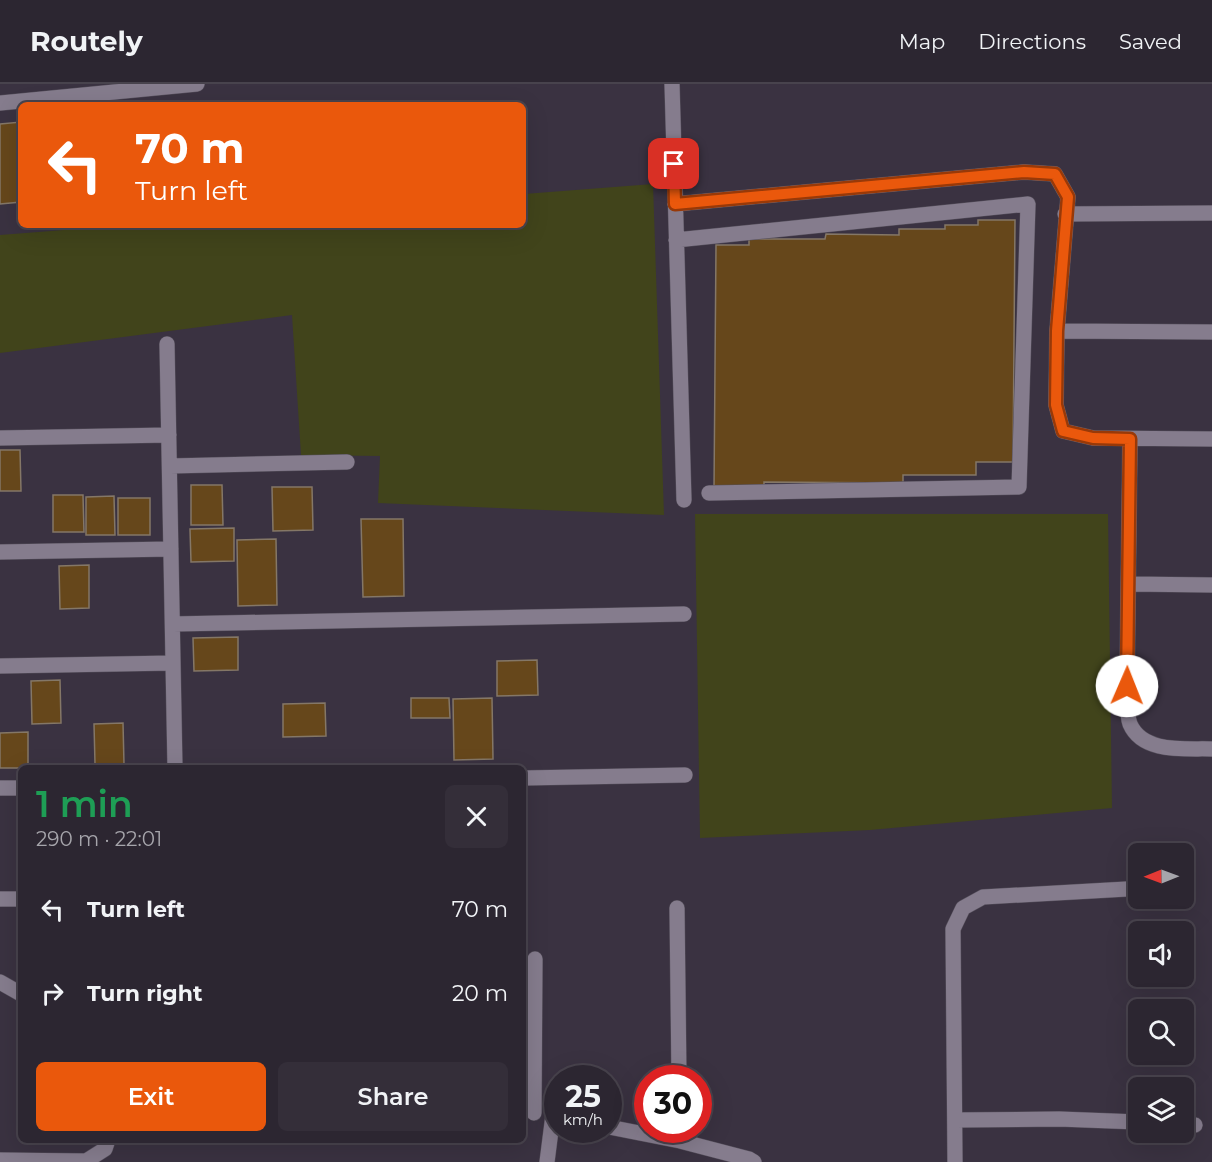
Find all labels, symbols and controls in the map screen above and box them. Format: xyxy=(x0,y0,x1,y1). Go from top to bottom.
text: Routely xyxy=(30,24,143,58)
text: Map xyxy=(899,29,945,54)
text: Directions xyxy=(978,29,1086,54)
text: Saved xyxy=(1119,29,1182,54)
text: 70 m xyxy=(135,122,245,174)
icon: left xyxy=(36,126,114,204)
pin xyxy=(648,138,699,189)
icon: arrive xyxy=(657,147,690,180)
text: Turn left xyxy=(135,174,248,207)
position arrow xyxy=(1095,654,1159,718)
text: 1 min xyxy=(36,782,133,826)
button: close xyxy=(445,785,508,848)
text: 290 m · 22:01 xyxy=(36,827,162,851)
north arrow xyxy=(1128,843,1194,909)
map controls xyxy=(1128,843,1194,1143)
icon: left xyxy=(36,893,69,926)
text: Turn left xyxy=(87,896,185,923)
text: 70 m xyxy=(452,896,508,923)
button: sound xyxy=(1128,921,1194,987)
icon: right xyxy=(36,977,69,1010)
text: Turn right xyxy=(87,980,202,1007)
text: 20 m xyxy=(452,980,508,1007)
button: search xyxy=(1128,999,1194,1065)
button: Exit xyxy=(36,1062,266,1131)
button: Share xyxy=(278,1062,508,1131)
speed limit sign: 30 xyxy=(634,1065,712,1143)
button: layers xyxy=(1128,1077,1194,1143)
text: 25 xyxy=(565,1078,601,1115)
text: km/h xyxy=(563,1110,603,1129)

